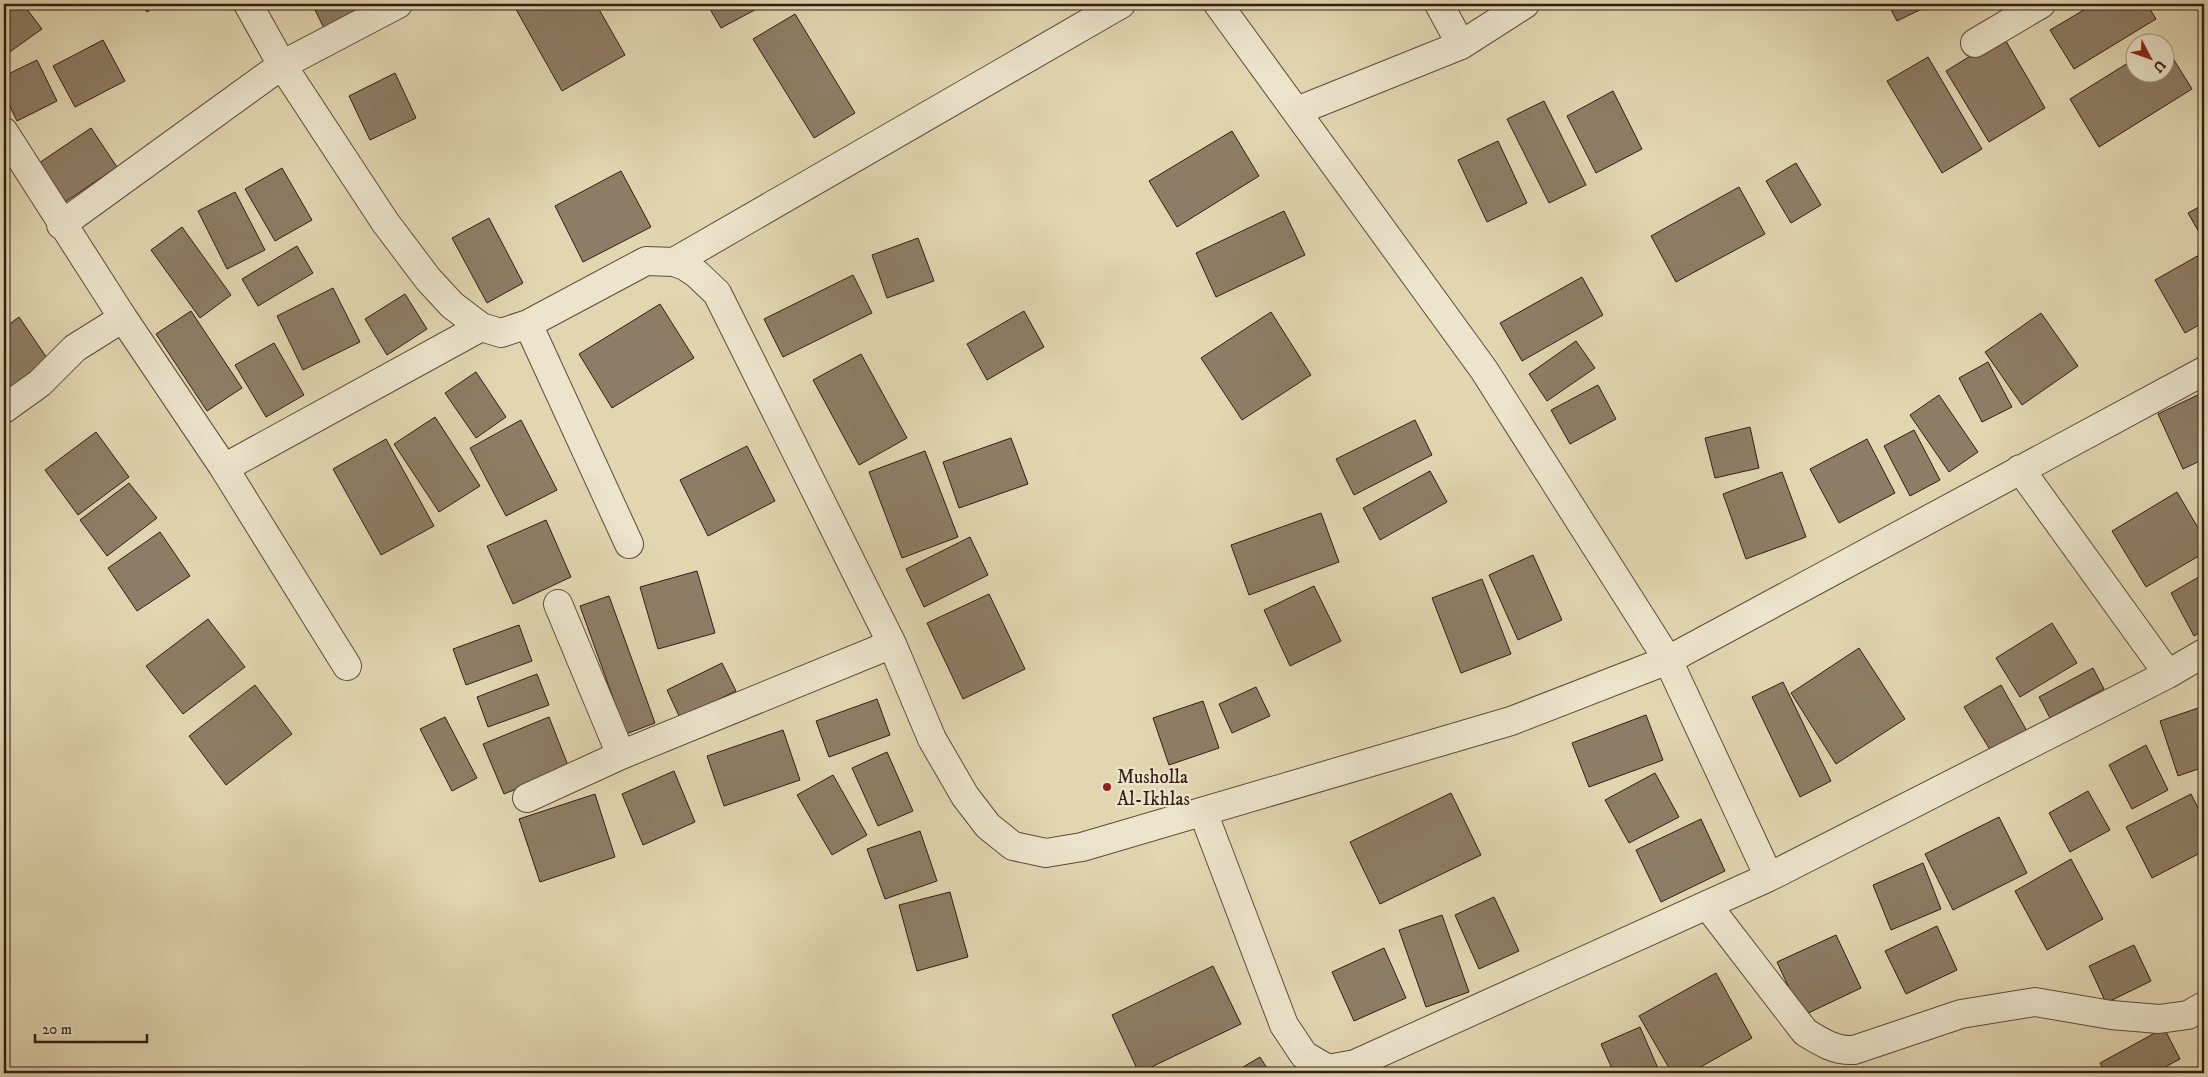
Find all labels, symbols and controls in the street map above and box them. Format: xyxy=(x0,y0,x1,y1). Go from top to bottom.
north arrow xyxy=(2126,32,2176,82)
text: U xyxy=(2149,56,2169,76)
place label: Musholla Al-Ikhlas xyxy=(1117,766,1190,811)
marker: Musholla Al-Ikhlas xyxy=(1101,781,1113,793)
scale bar xyxy=(35,1012,148,1044)
text: 20 m xyxy=(42,1020,72,1039)

